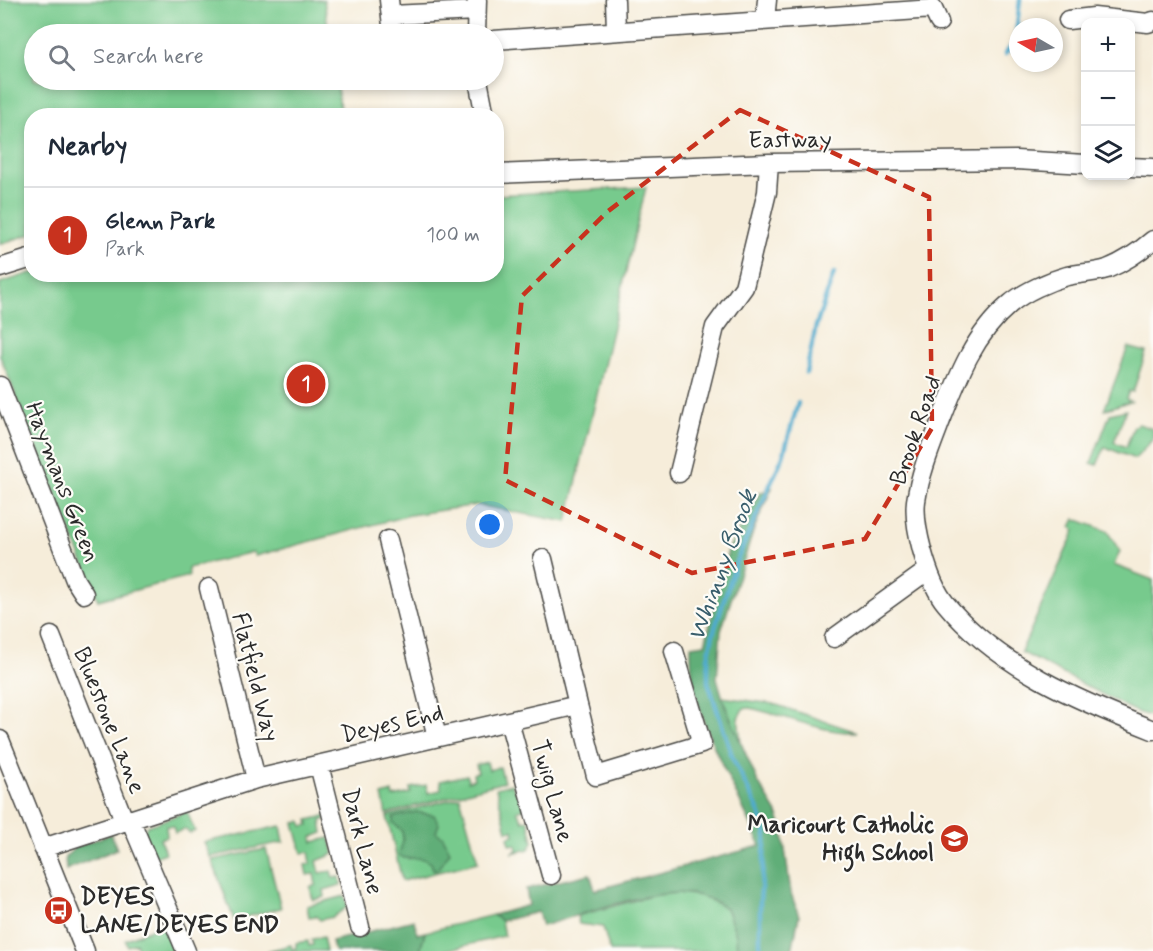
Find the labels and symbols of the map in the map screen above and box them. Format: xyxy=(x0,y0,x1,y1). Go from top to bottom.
north arrow xyxy=(1009,18,1063,72)
street label: Eastway xyxy=(748,124,832,157)
pin: 1 xyxy=(286,362,326,406)
street label: Brook Road xyxy=(883,372,950,489)
street label: Haymans Green xyxy=(17,398,106,567)
water label: Whinny Brook xyxy=(680,483,767,646)
your location xyxy=(475,510,504,539)
street label: Flatfield Way xyxy=(224,609,286,745)
street label: Bluestone Lane xyxy=(65,643,152,799)
street label: Deyes End xyxy=(338,698,447,751)
street label: Twig Lane xyxy=(521,737,580,847)
street label: Dark Lane xyxy=(333,785,390,898)
place label: Maricourt Catholic High School xyxy=(747,810,934,872)
school or university icon: Maricourt Catholic High School xyxy=(939,822,971,854)
place label: DEYES LANE/DEYES END xyxy=(80,882,279,941)
bus stop icon: DEYES LANE/DEYES END xyxy=(43,894,75,926)

